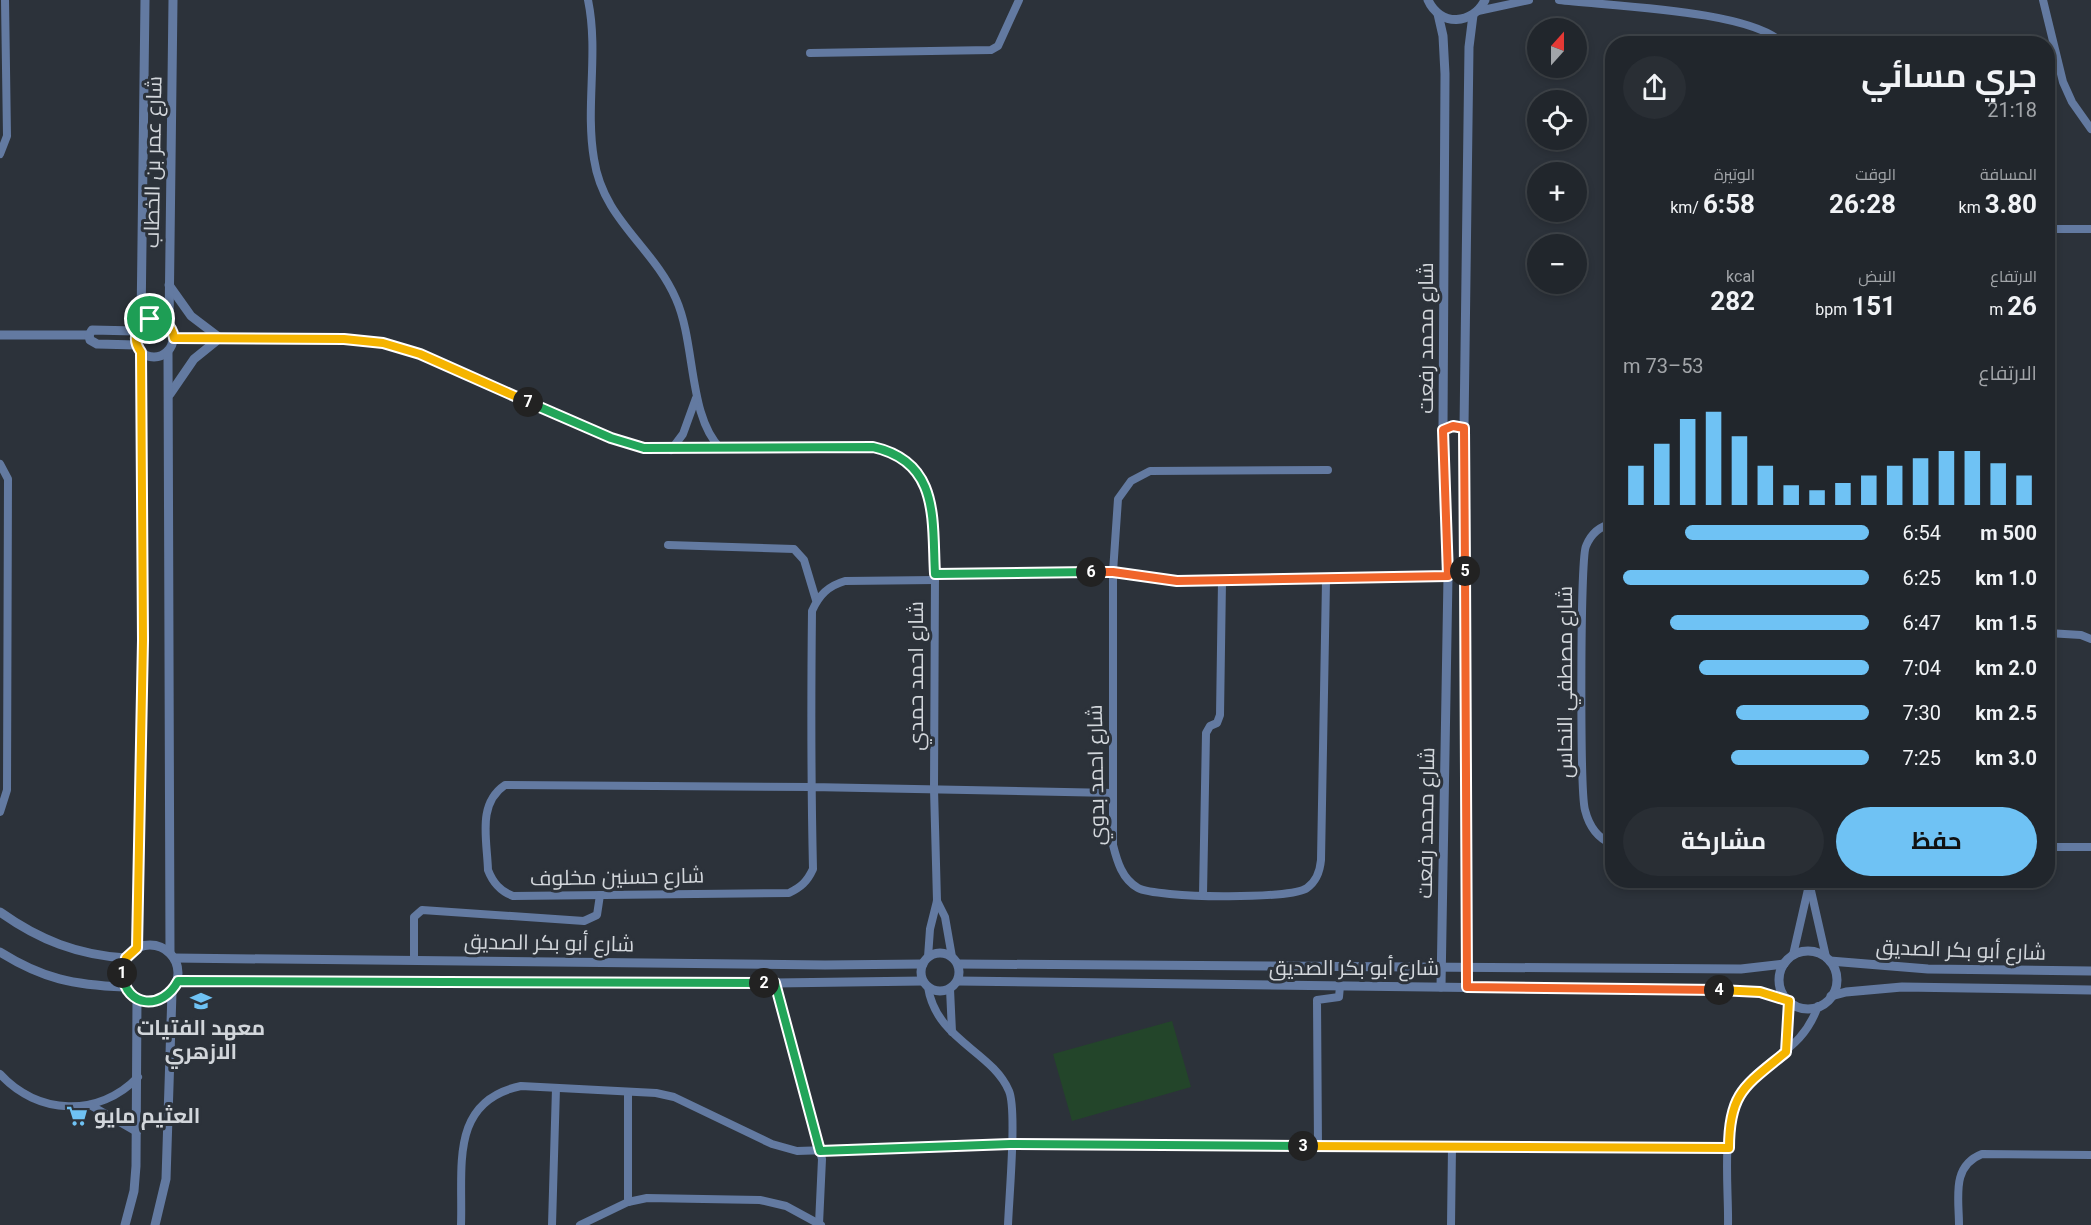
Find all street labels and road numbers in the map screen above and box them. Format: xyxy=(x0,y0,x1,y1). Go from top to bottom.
street label: شارع عمر بن الخطاب xyxy=(139,76,168,248)
street label: شارع محمد رفعت xyxy=(1414,262,1440,414)
street label: شارع مصطفي النحاس xyxy=(1553,586,1581,778)
street label: شارع احمد حمدي xyxy=(904,601,932,751)
street label: شارع احمد بدوي xyxy=(1083,704,1113,846)
street label: شارع محمد رفعت xyxy=(1413,747,1441,899)
street label: شارع حسنين مخلوف xyxy=(530,863,704,893)
street label: شارع أبو بكر الصديق xyxy=(464,929,634,958)
street label: شارع أبو بكر الصديق xyxy=(1875,934,2047,967)
street label: شارع أبو بكر الصديق xyxy=(1269,955,1439,982)

